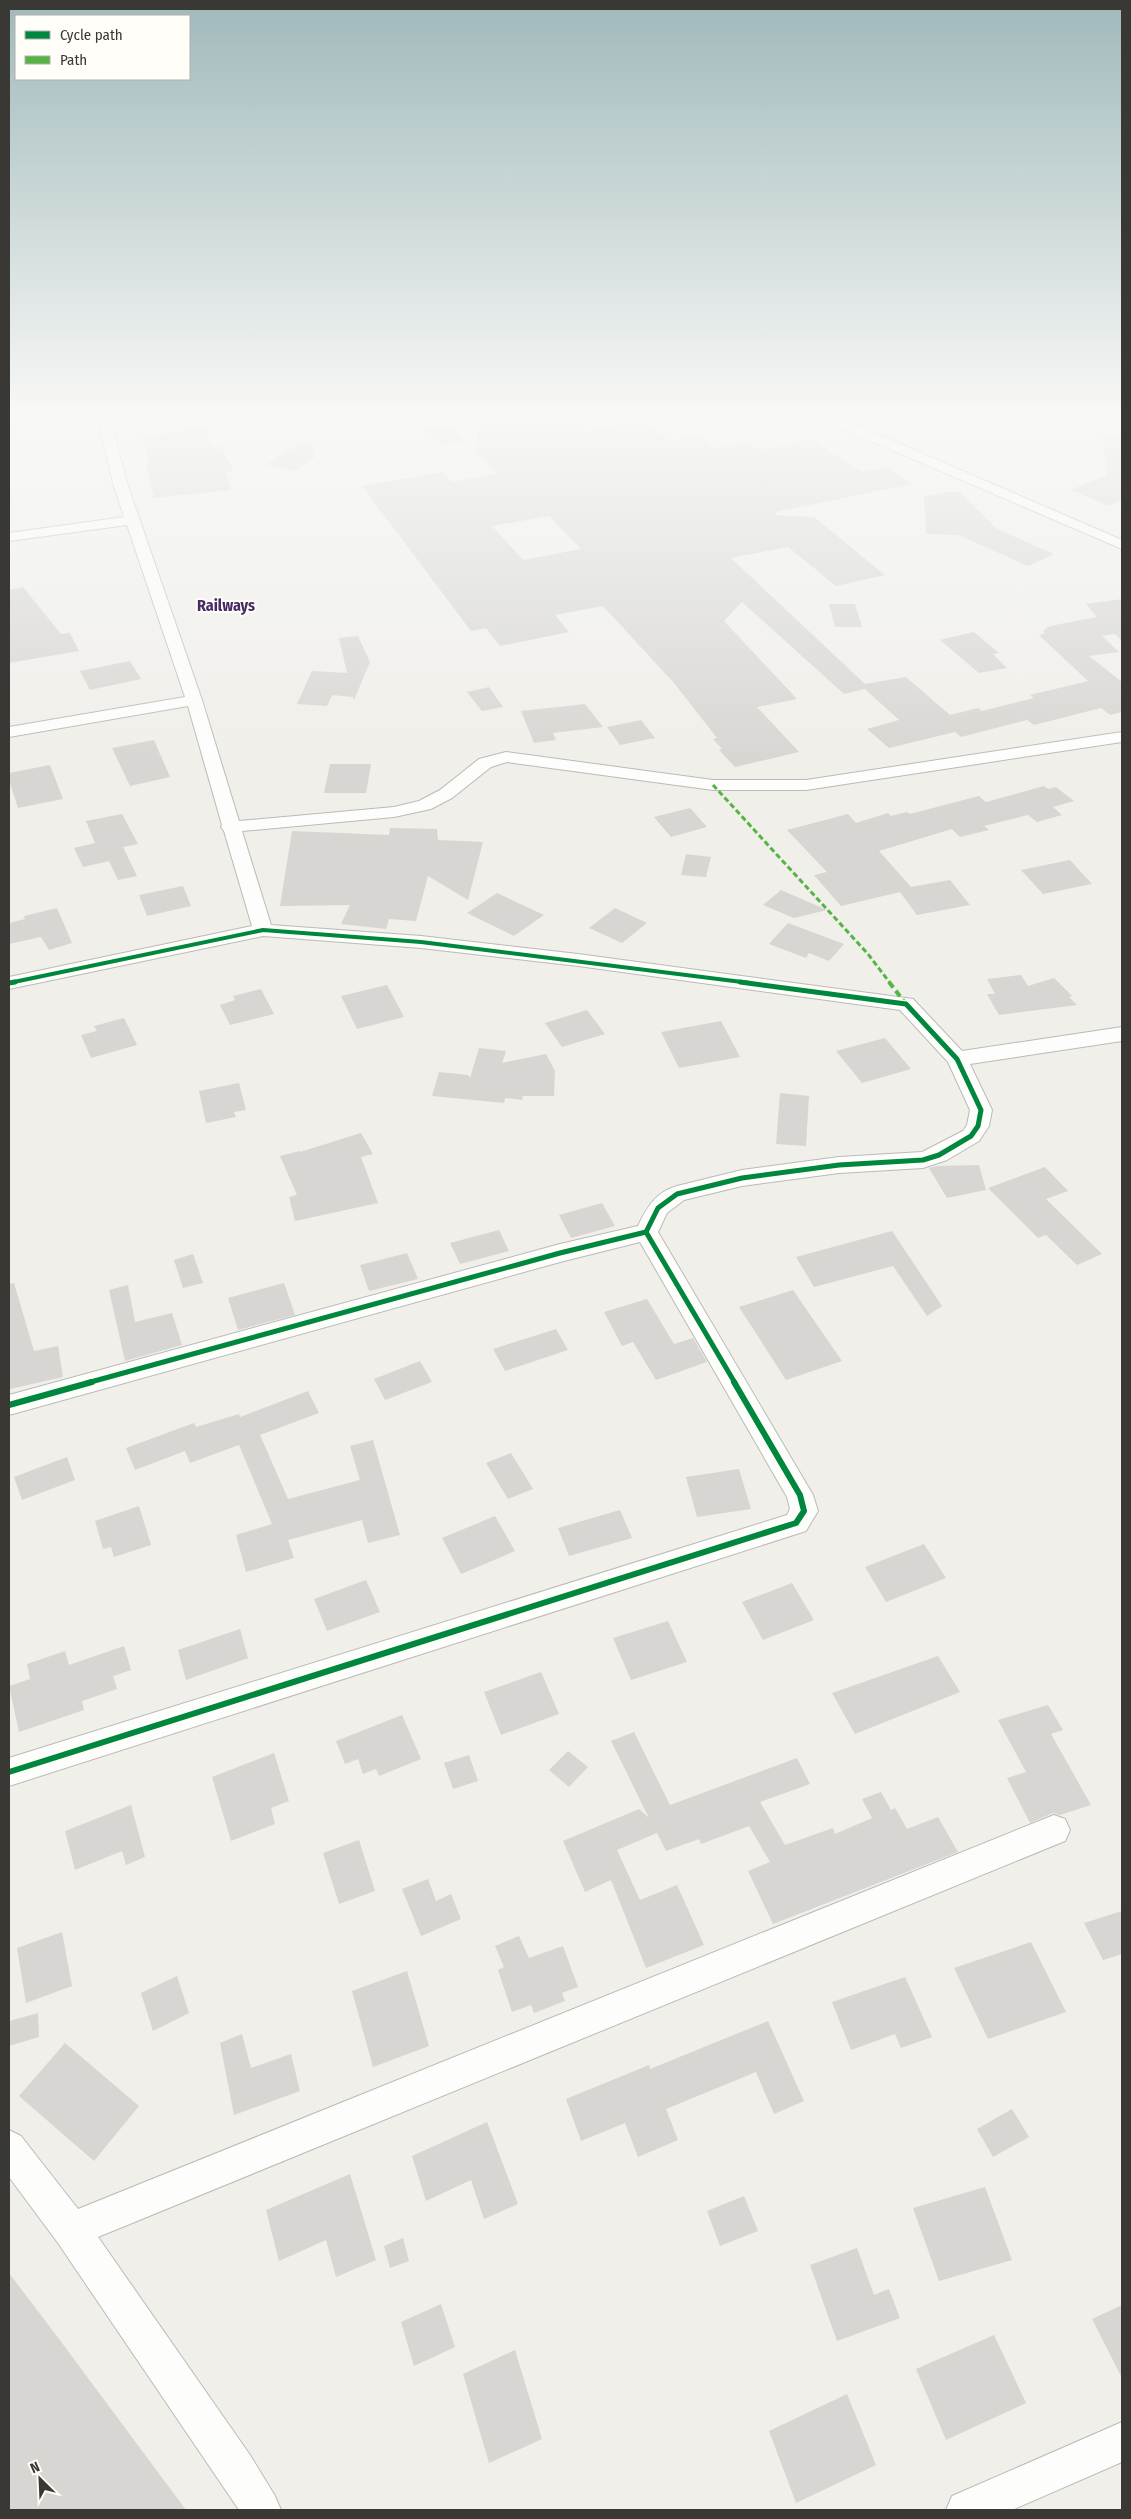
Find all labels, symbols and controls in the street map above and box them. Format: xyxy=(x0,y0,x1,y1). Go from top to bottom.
legend xyxy=(15,15,190,80)
text: Cycle path xyxy=(60,26,123,44)
text: Path xyxy=(60,51,87,69)
district label: Railways xyxy=(197,596,255,615)
north arrow xyxy=(15,2454,65,2504)
text: N xyxy=(28,2458,42,2477)

